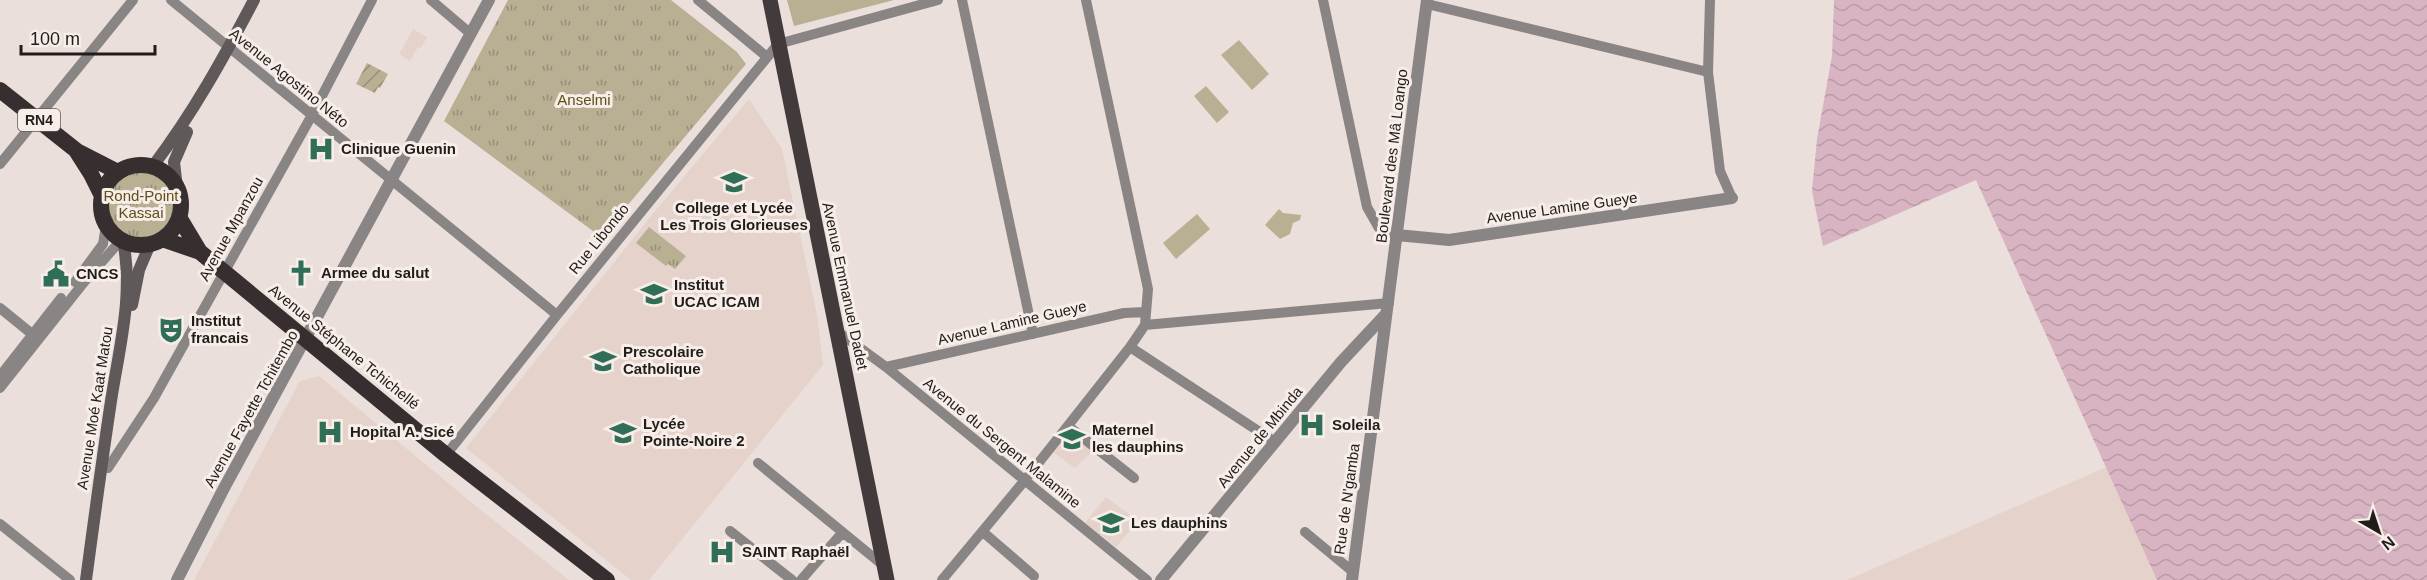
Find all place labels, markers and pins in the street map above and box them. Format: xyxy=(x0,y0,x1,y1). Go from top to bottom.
hospital icon: Clinique Guenin xyxy=(306,134,336,164)
place label: Clinique Guenin xyxy=(341,140,456,157)
school or university icon: College et Lycée Les Trois Glorieuses xyxy=(719,167,749,197)
place label: College et Lycée Les Trois Glorieuses xyxy=(660,199,808,233)
church icon: Armee du salut xyxy=(286,258,316,288)
public building icon: CNCS xyxy=(41,259,71,289)
place label: Armee du salut xyxy=(321,264,429,281)
place label: CNCS xyxy=(76,265,119,282)
place label: Institut UCAC ICAM xyxy=(674,276,760,310)
school or university icon: Institut UCAC ICAM xyxy=(639,279,669,309)
place label: Institut francais xyxy=(191,312,249,346)
theatre icon: Institut francais xyxy=(156,315,186,345)
place label: Prescolaire Catholique xyxy=(623,343,704,377)
school or university icon: Prescolaire Catholique xyxy=(588,346,618,376)
hospital icon: Soleila xyxy=(1297,410,1327,440)
place label: Lycée Pointe-Noire 2 xyxy=(643,415,745,449)
place label: Soleila xyxy=(1332,416,1381,433)
hospital icon: Hopital A. Sicé xyxy=(315,417,345,447)
school or university icon: Lycée Pointe-Noire 2 xyxy=(608,418,638,448)
place label: Maternel les dauphins xyxy=(1092,421,1184,455)
place label: Hopital A. Sicé xyxy=(350,423,454,440)
school or university icon: Maternel les dauphins xyxy=(1057,424,1087,454)
school or university icon: Les dauphins xyxy=(1096,508,1126,538)
place label: Les dauphins xyxy=(1131,514,1228,531)
hospital icon: SAINT Raphaël xyxy=(707,537,737,567)
place label: SAINT Raphaël xyxy=(742,543,850,560)

